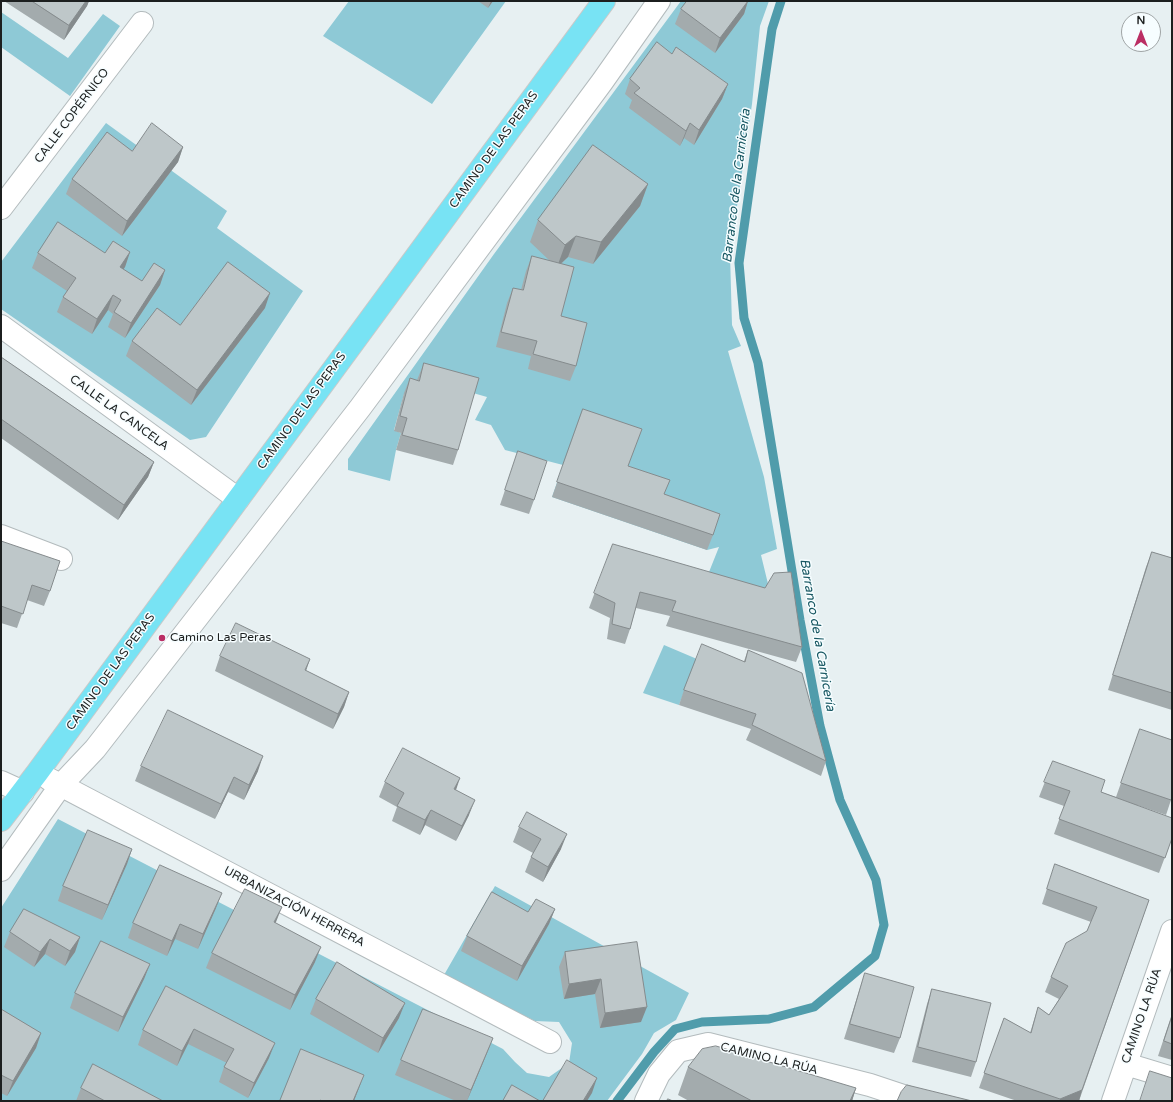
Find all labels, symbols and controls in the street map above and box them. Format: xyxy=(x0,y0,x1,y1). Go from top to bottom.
north arrow xyxy=(1121,12,1161,52)
text: N xyxy=(1137,14,1145,27)
street label: CALLE COPÉRNICO xyxy=(32,66,112,166)
street label: CAMINO DE LAS PERAS xyxy=(447,89,541,211)
water label: Barranco de la Carnicería xyxy=(720,108,754,264)
street label: CAMINO DE LAS PERAS xyxy=(255,350,349,472)
street label: CALLE LA CANCELA xyxy=(67,372,171,454)
water label: Barranco de la Carnicería xyxy=(796,557,838,713)
street label: CAMINO DE LAS PERAS xyxy=(64,611,158,733)
place label: Camino Las Peras xyxy=(170,631,271,645)
marker: Camino Las Peras xyxy=(157,633,167,643)
street label: URBANIZACIÓN HERRERA xyxy=(221,864,367,950)
street label: CAMINO LA RÚA xyxy=(1119,966,1165,1066)
street label: CAMINO LA RÚA xyxy=(719,1040,819,1078)

